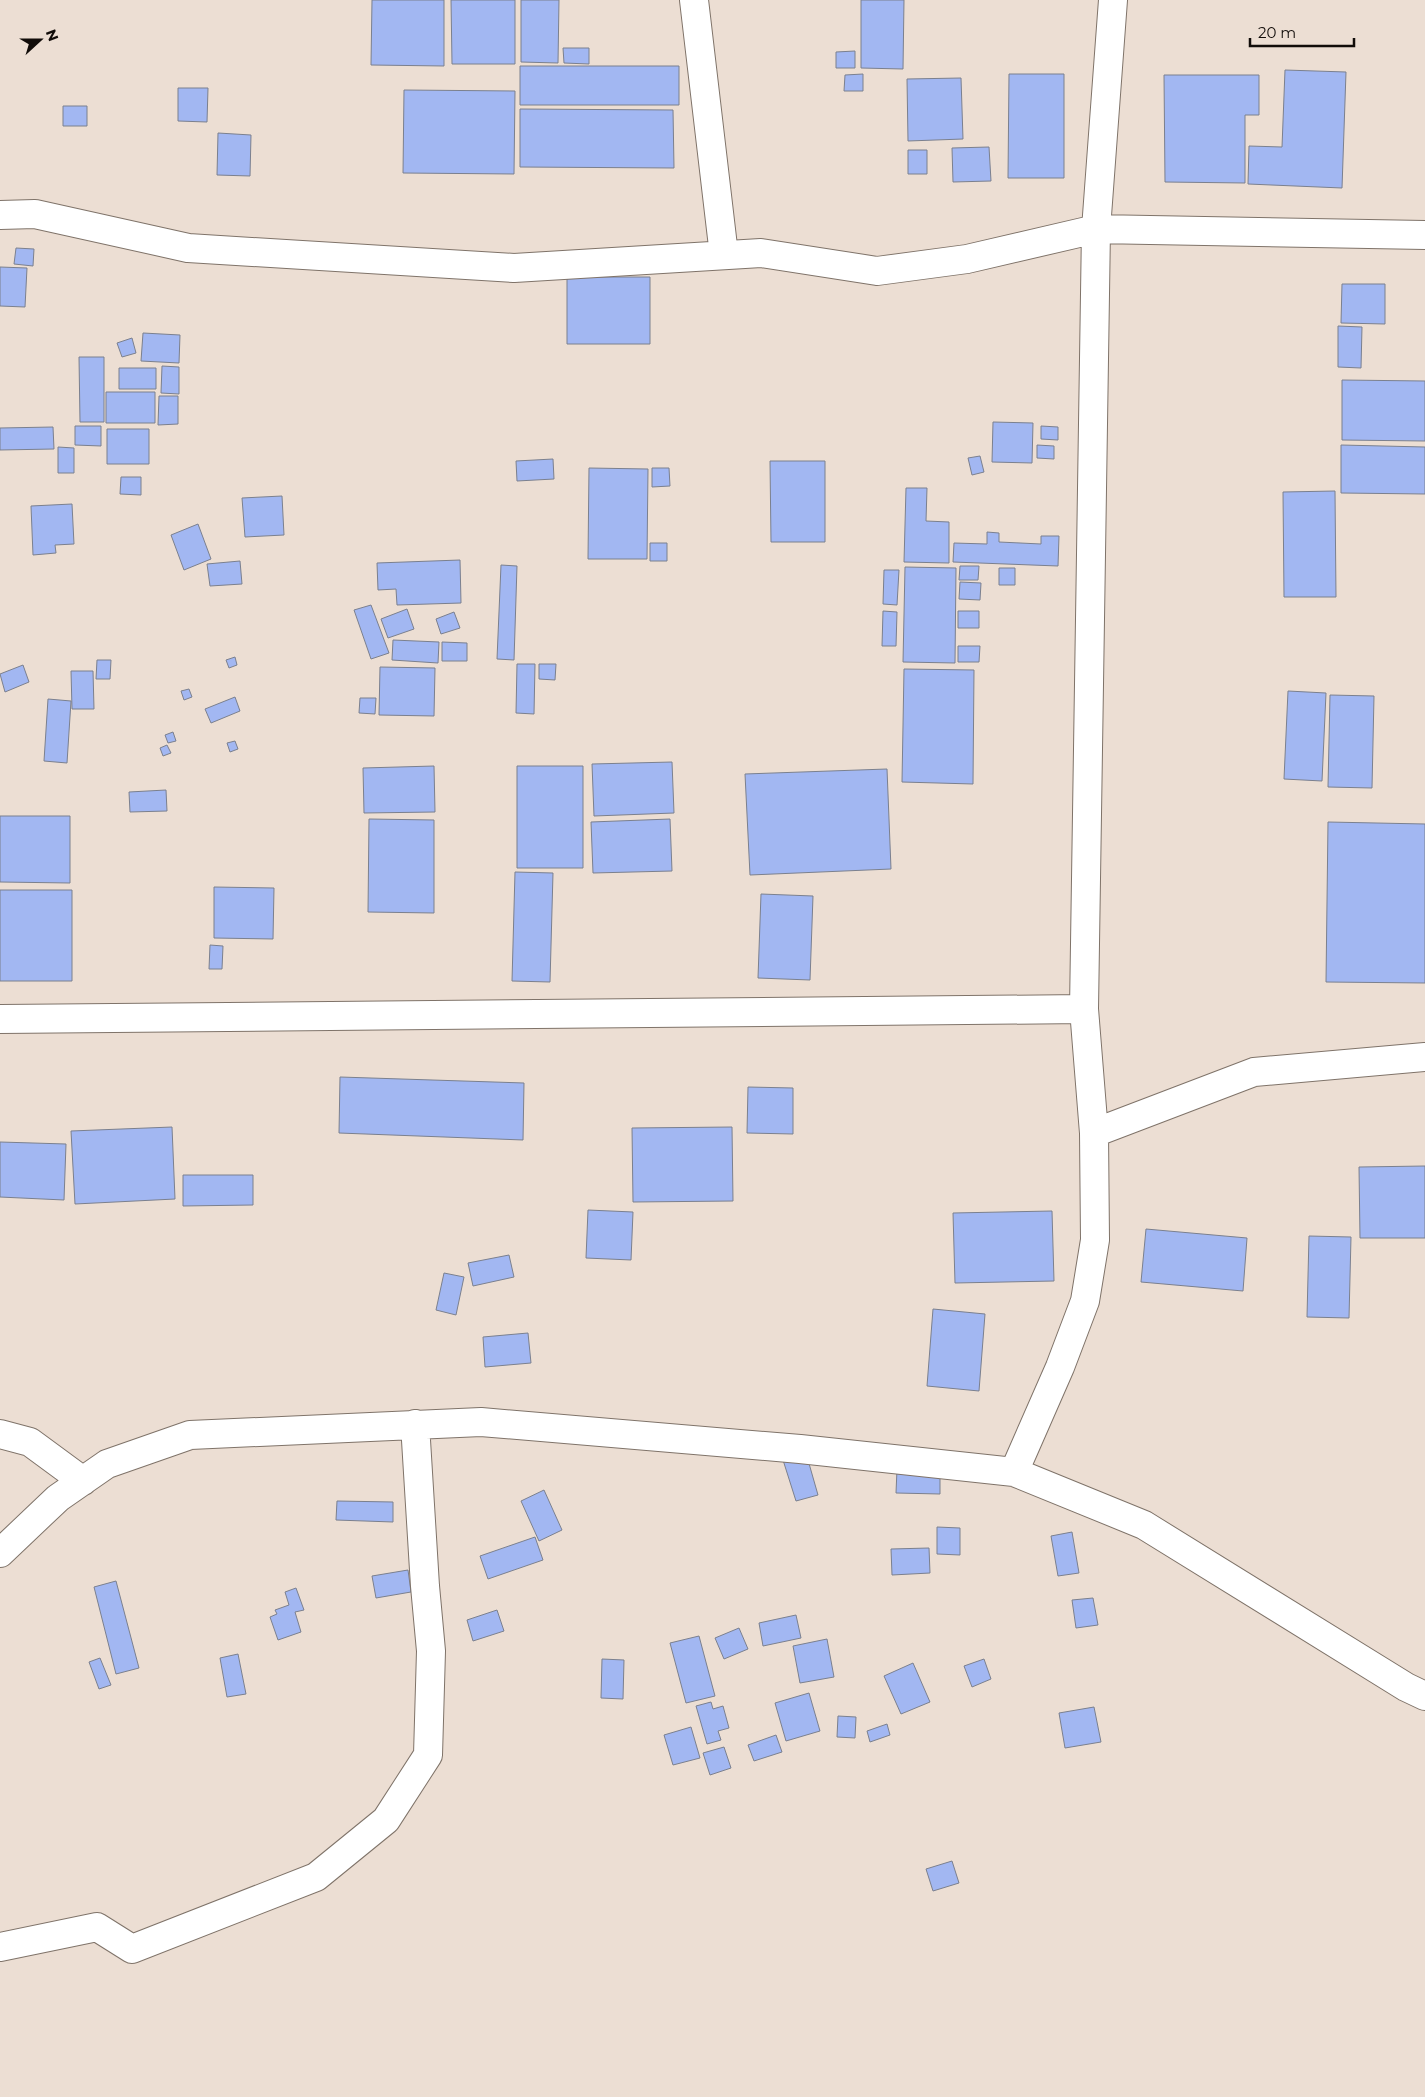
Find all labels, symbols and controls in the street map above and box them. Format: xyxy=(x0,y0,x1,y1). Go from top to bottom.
north arrow xyxy=(15,15,65,65)
scale bar xyxy=(1250,15,1354,47)
text: 20 m xyxy=(1258,23,1296,42)
text: N xyxy=(42,27,63,44)

